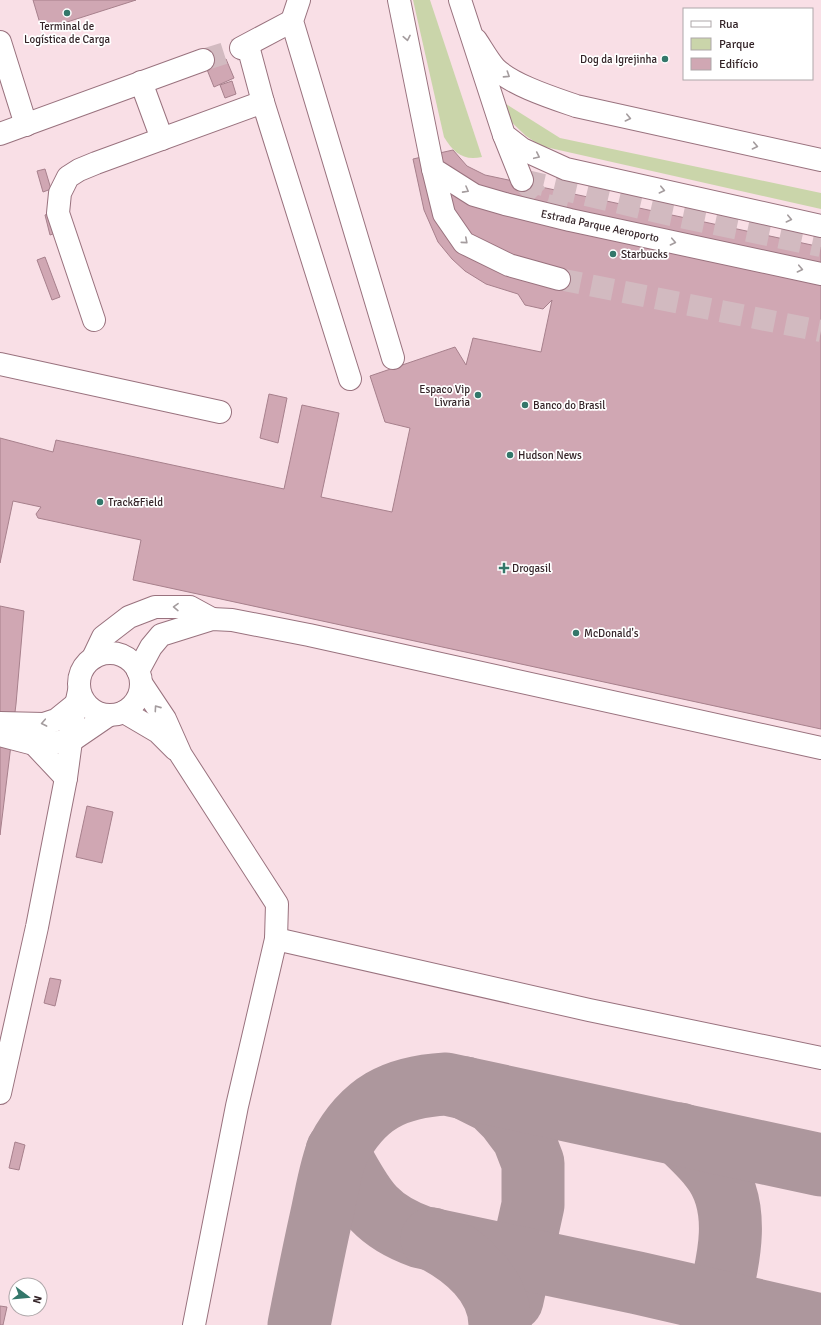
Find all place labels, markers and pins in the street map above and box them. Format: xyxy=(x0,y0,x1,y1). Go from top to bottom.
marker: Terminal de Logística de Carga xyxy=(62,8,72,18)
place label: Terminal de Logística de Carga xyxy=(24,20,110,46)
place label: Dog da Igrejinha xyxy=(580,53,657,66)
marker: Dog da Igrejinha xyxy=(660,54,670,64)
place label: Starbucks xyxy=(621,248,668,261)
marker: Starbucks xyxy=(608,249,618,259)
place label: Espaco Vip Livraria xyxy=(419,383,470,409)
marker: Espaco Vip Livraria xyxy=(473,390,483,400)
place label: Banco do Brasil xyxy=(533,399,606,412)
marker: Banco do Brasil xyxy=(520,400,530,410)
place label: Hudson News xyxy=(518,449,582,462)
marker: Hudson News xyxy=(505,450,515,460)
place label: Track&Field xyxy=(108,496,163,509)
marker: Track&Field xyxy=(95,497,105,507)
place label: Drogasil xyxy=(512,562,551,575)
marker: Drogasil xyxy=(499,563,509,573)
place label: McDonald's xyxy=(584,627,639,640)
marker: McDonald's xyxy=(571,628,581,638)

